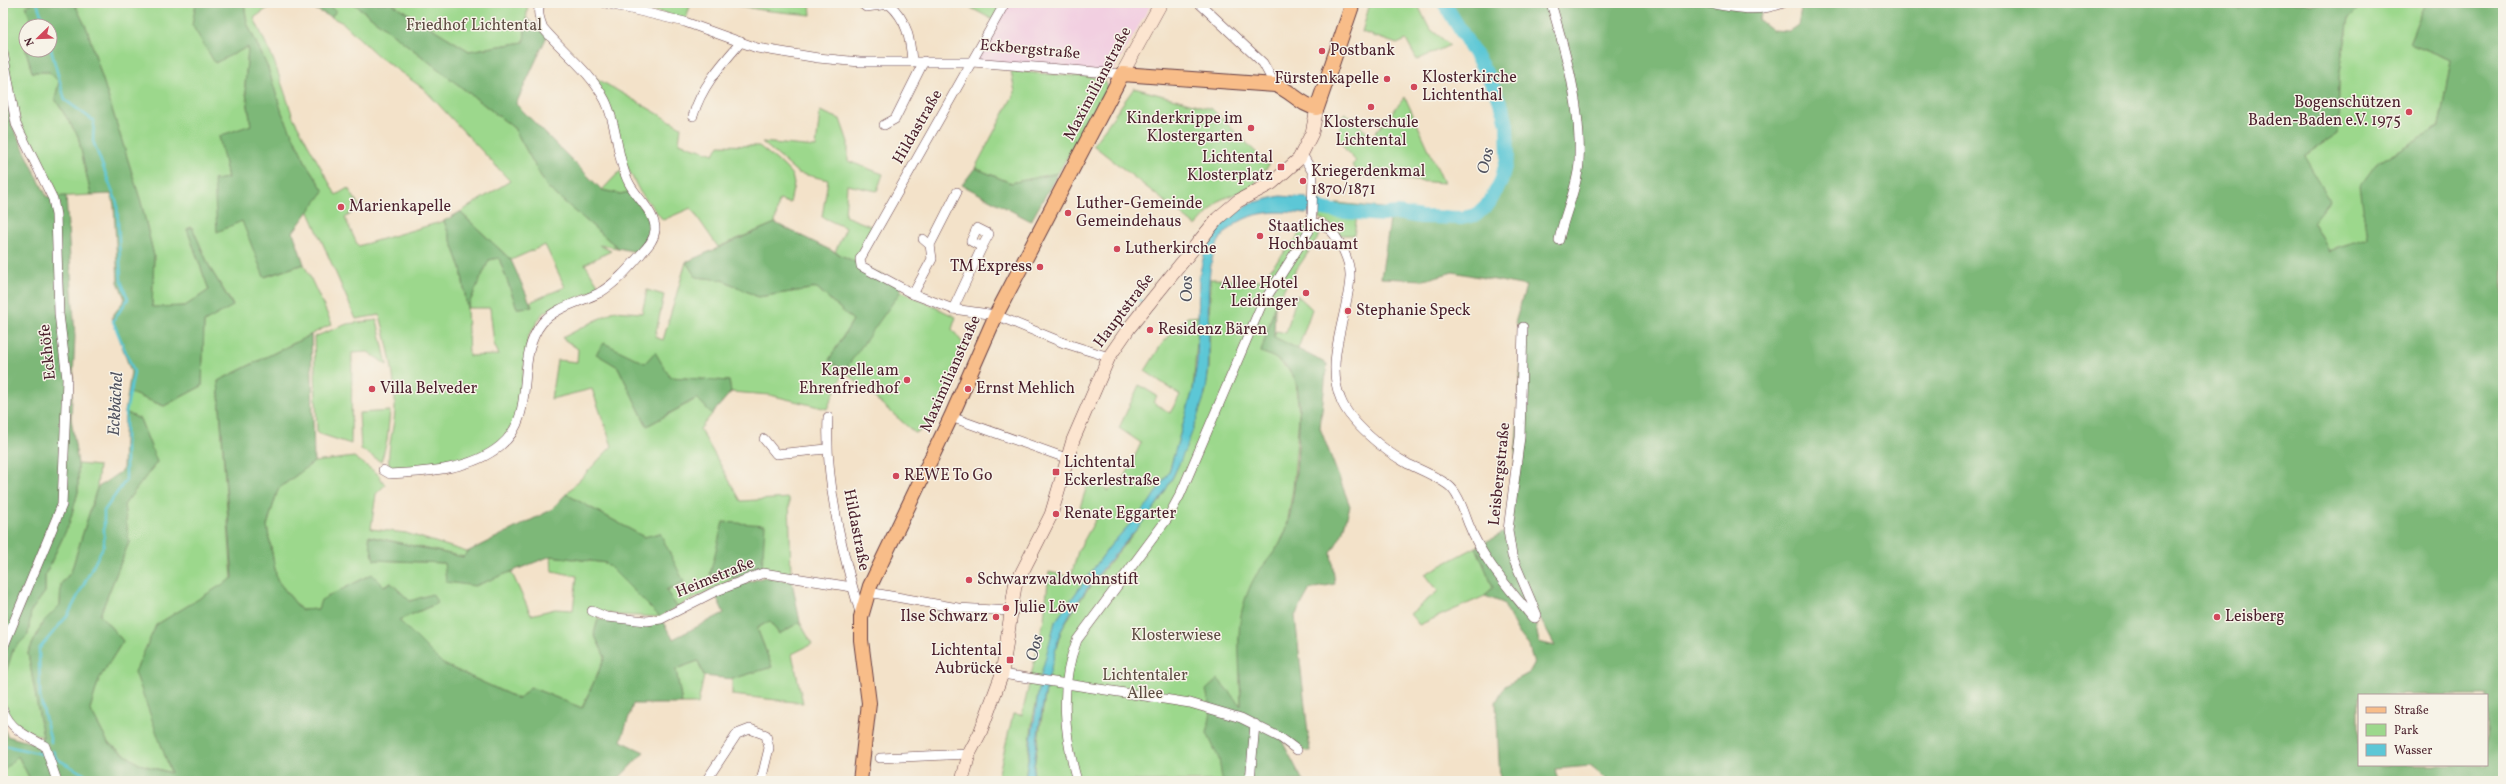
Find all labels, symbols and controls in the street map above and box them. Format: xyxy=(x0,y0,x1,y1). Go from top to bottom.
park label: Friedhof Lichtental xyxy=(406,15,542,37)
north arrow xyxy=(18,18,58,58)
street label: Maximilianstraße xyxy=(1059,23,1137,145)
text: N xyxy=(22,35,39,48)
street label: Eckbergstraße xyxy=(979,35,1081,65)
place label: Postbank xyxy=(1330,40,1395,62)
marker: Postbank xyxy=(1317,46,1327,56)
place label: Klosterkirche Lichtenthal xyxy=(1422,67,1517,107)
place label: Fürstenkapelle xyxy=(1275,68,1379,90)
marker: Fürstenkapelle xyxy=(1382,74,1392,84)
marker: Klosterkirche Lichtenthal xyxy=(1409,82,1419,92)
street label: Hildastraße xyxy=(888,86,948,168)
place label: Bogenschützen Baden-Baden e.V. 1975 xyxy=(2248,92,2401,132)
marker: Klosterschule Lichtental xyxy=(1366,102,1376,112)
marker: Bogenschützen Baden-Baden e.V. 1975 xyxy=(2404,107,2414,117)
place label: Kinderkrippe im Klostergarten xyxy=(1126,108,1243,148)
place label: Klosterschule Lichtental xyxy=(1323,112,1419,152)
marker: Kinderkrippe im Klostergarten xyxy=(1246,123,1256,133)
water label: Oos xyxy=(1472,145,1500,177)
place label: Lichtental Klosterplatz xyxy=(1187,147,1273,187)
place label: Kriegerdenkmal 1870/1871 xyxy=(1311,161,1425,201)
marker: Lichtental Klosterplatz xyxy=(1276,162,1286,172)
marker: Kriegerdenkmal 1870/1871 xyxy=(1298,176,1308,186)
place label: Luther-Gemeinde Gemeindehaus xyxy=(1076,193,1202,233)
place label: Marienkapelle xyxy=(349,196,451,218)
marker: Marienkapelle xyxy=(336,202,346,212)
marker: Luther-Gemeinde Gemeindehaus xyxy=(1063,208,1073,218)
place label: Staatliches Hochbauamt xyxy=(1268,216,1359,256)
marker: Staatliches Hochbauamt xyxy=(1255,231,1265,241)
place label: Lutherkirche xyxy=(1125,238,1217,260)
marker: Lutherkirche xyxy=(1112,244,1122,254)
place label: TM Express xyxy=(950,256,1032,278)
marker: TM Express xyxy=(1035,262,1045,272)
street label: Hauptstraße xyxy=(1089,269,1159,353)
place label: Allee Hotel Leidinger xyxy=(1220,273,1298,313)
water label: Oos xyxy=(1176,276,1199,302)
marker: Allee Hotel Leidinger xyxy=(1301,288,1311,298)
place label: Stephanie Speck xyxy=(1356,300,1471,322)
marker: Stephanie Speck xyxy=(1343,306,1353,316)
street label: Maximilianstraße xyxy=(915,312,987,436)
place label: Residenz Bären xyxy=(1158,319,1267,341)
street label: Eckhöfe xyxy=(34,323,62,381)
marker: Residenz Bären xyxy=(1145,325,1155,335)
place label: Kapelle am Ehrenfriedhof xyxy=(799,360,901,400)
water label: Eckbächel xyxy=(103,371,129,437)
marker: Kapelle am Ehrenfriedhof xyxy=(902,375,912,385)
place label: Villa Belveder xyxy=(380,378,478,400)
place label: Ernst Mehlich xyxy=(976,378,1075,400)
marker: Villa Belveder xyxy=(367,384,377,394)
marker: Ernst Mehlich xyxy=(963,384,973,394)
street label: Leisbergstraße xyxy=(1484,421,1516,527)
place label: Lichtental Eckerlestraße xyxy=(1064,452,1160,492)
place label: REWE To Go xyxy=(904,465,993,487)
marker: Lichtental Eckerlestraße xyxy=(1051,467,1061,477)
marker: REWE To Go xyxy=(891,471,901,481)
street label: Hildastraße xyxy=(837,487,875,573)
place label: Renate Eggarter xyxy=(1064,503,1176,525)
marker: Renate Eggarter xyxy=(1051,509,1061,519)
street label: Heimstraße xyxy=(672,552,758,604)
place label: Schwarzwaldwohnstift xyxy=(977,569,1139,591)
marker: Schwarzwaldwohnstift xyxy=(964,575,974,585)
place label: Julie Löw xyxy=(1014,597,1079,619)
marker: Julie Löw xyxy=(1001,603,1011,613)
place label: Ilse Schwarz xyxy=(900,606,988,628)
place label: Leisberg xyxy=(2225,606,2284,628)
marker: Ilse Schwarz xyxy=(991,612,1001,622)
marker: Leisberg xyxy=(2212,612,2222,622)
park label: Klosterwiese xyxy=(1131,625,1221,647)
water label: Oos xyxy=(1020,632,1050,664)
place label: Lichtental Aubrücke xyxy=(931,640,1002,680)
marker: Lichtental Aubrücke xyxy=(1005,655,1015,665)
park label: Lichtentaler Allee xyxy=(1102,665,1188,705)
legend xyxy=(2358,694,2488,766)
text: Straße xyxy=(2394,703,2429,719)
text: Park xyxy=(2394,723,2419,739)
text: Wasser xyxy=(2394,743,2432,759)

